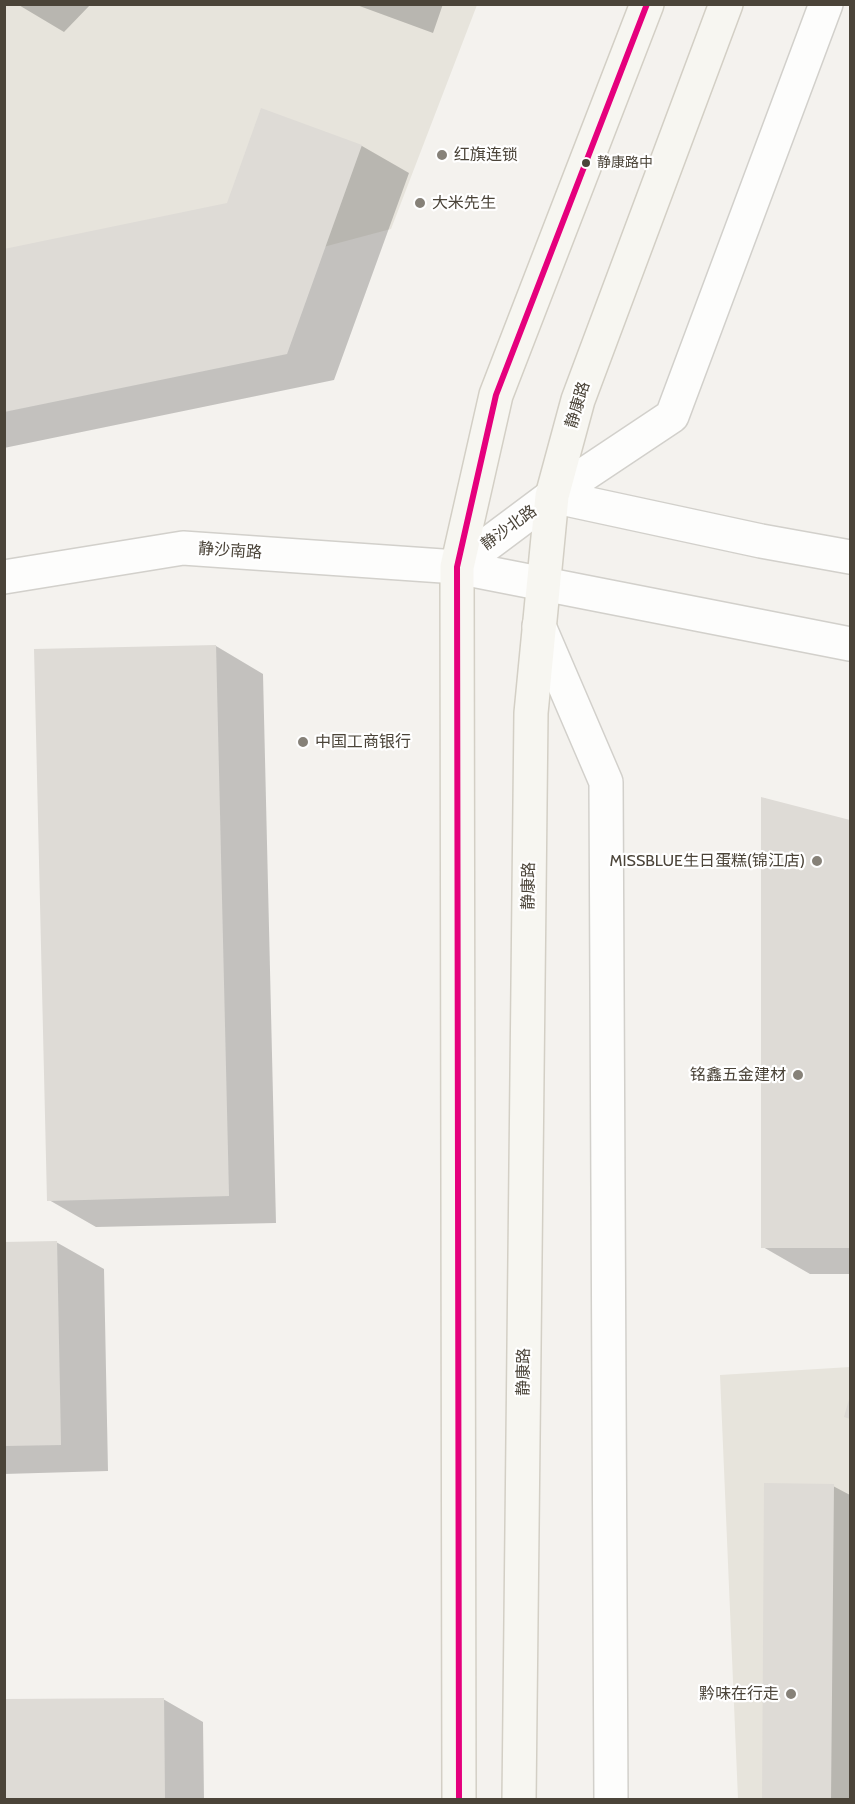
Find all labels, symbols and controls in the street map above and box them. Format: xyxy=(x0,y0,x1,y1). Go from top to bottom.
place label: 红旗连锁 xyxy=(454,145,518,165)
marker: 红旗连锁 xyxy=(435,148,449,162)
place label: 静康路中 xyxy=(597,155,653,171)
marker: 静康路中 xyxy=(580,157,592,169)
place label: 大米先生 xyxy=(432,193,496,213)
marker: 大米先生 xyxy=(413,196,427,210)
street label: 静康路 xyxy=(562,379,594,431)
street label: 静沙北路 xyxy=(477,501,541,555)
street label: 静沙南路 xyxy=(197,539,263,563)
place label: 中国工商银行 xyxy=(315,732,411,752)
marker: 中国工商银行 xyxy=(296,735,310,749)
place label: MISSBLUE生日蛋糕(锦江店) xyxy=(610,851,805,871)
marker: MISSBLUE生日蛋糕(锦江店) xyxy=(810,854,824,868)
street label: 静康路 xyxy=(519,862,539,910)
place label: 铭鑫五金建材 xyxy=(690,1065,786,1085)
marker: 铭鑫五金建材 xyxy=(791,1068,805,1082)
street label: 静康路 xyxy=(514,1348,534,1396)
place label: 黔味在行走 xyxy=(699,1684,779,1704)
marker: 黔味在行走 xyxy=(784,1687,798,1701)

